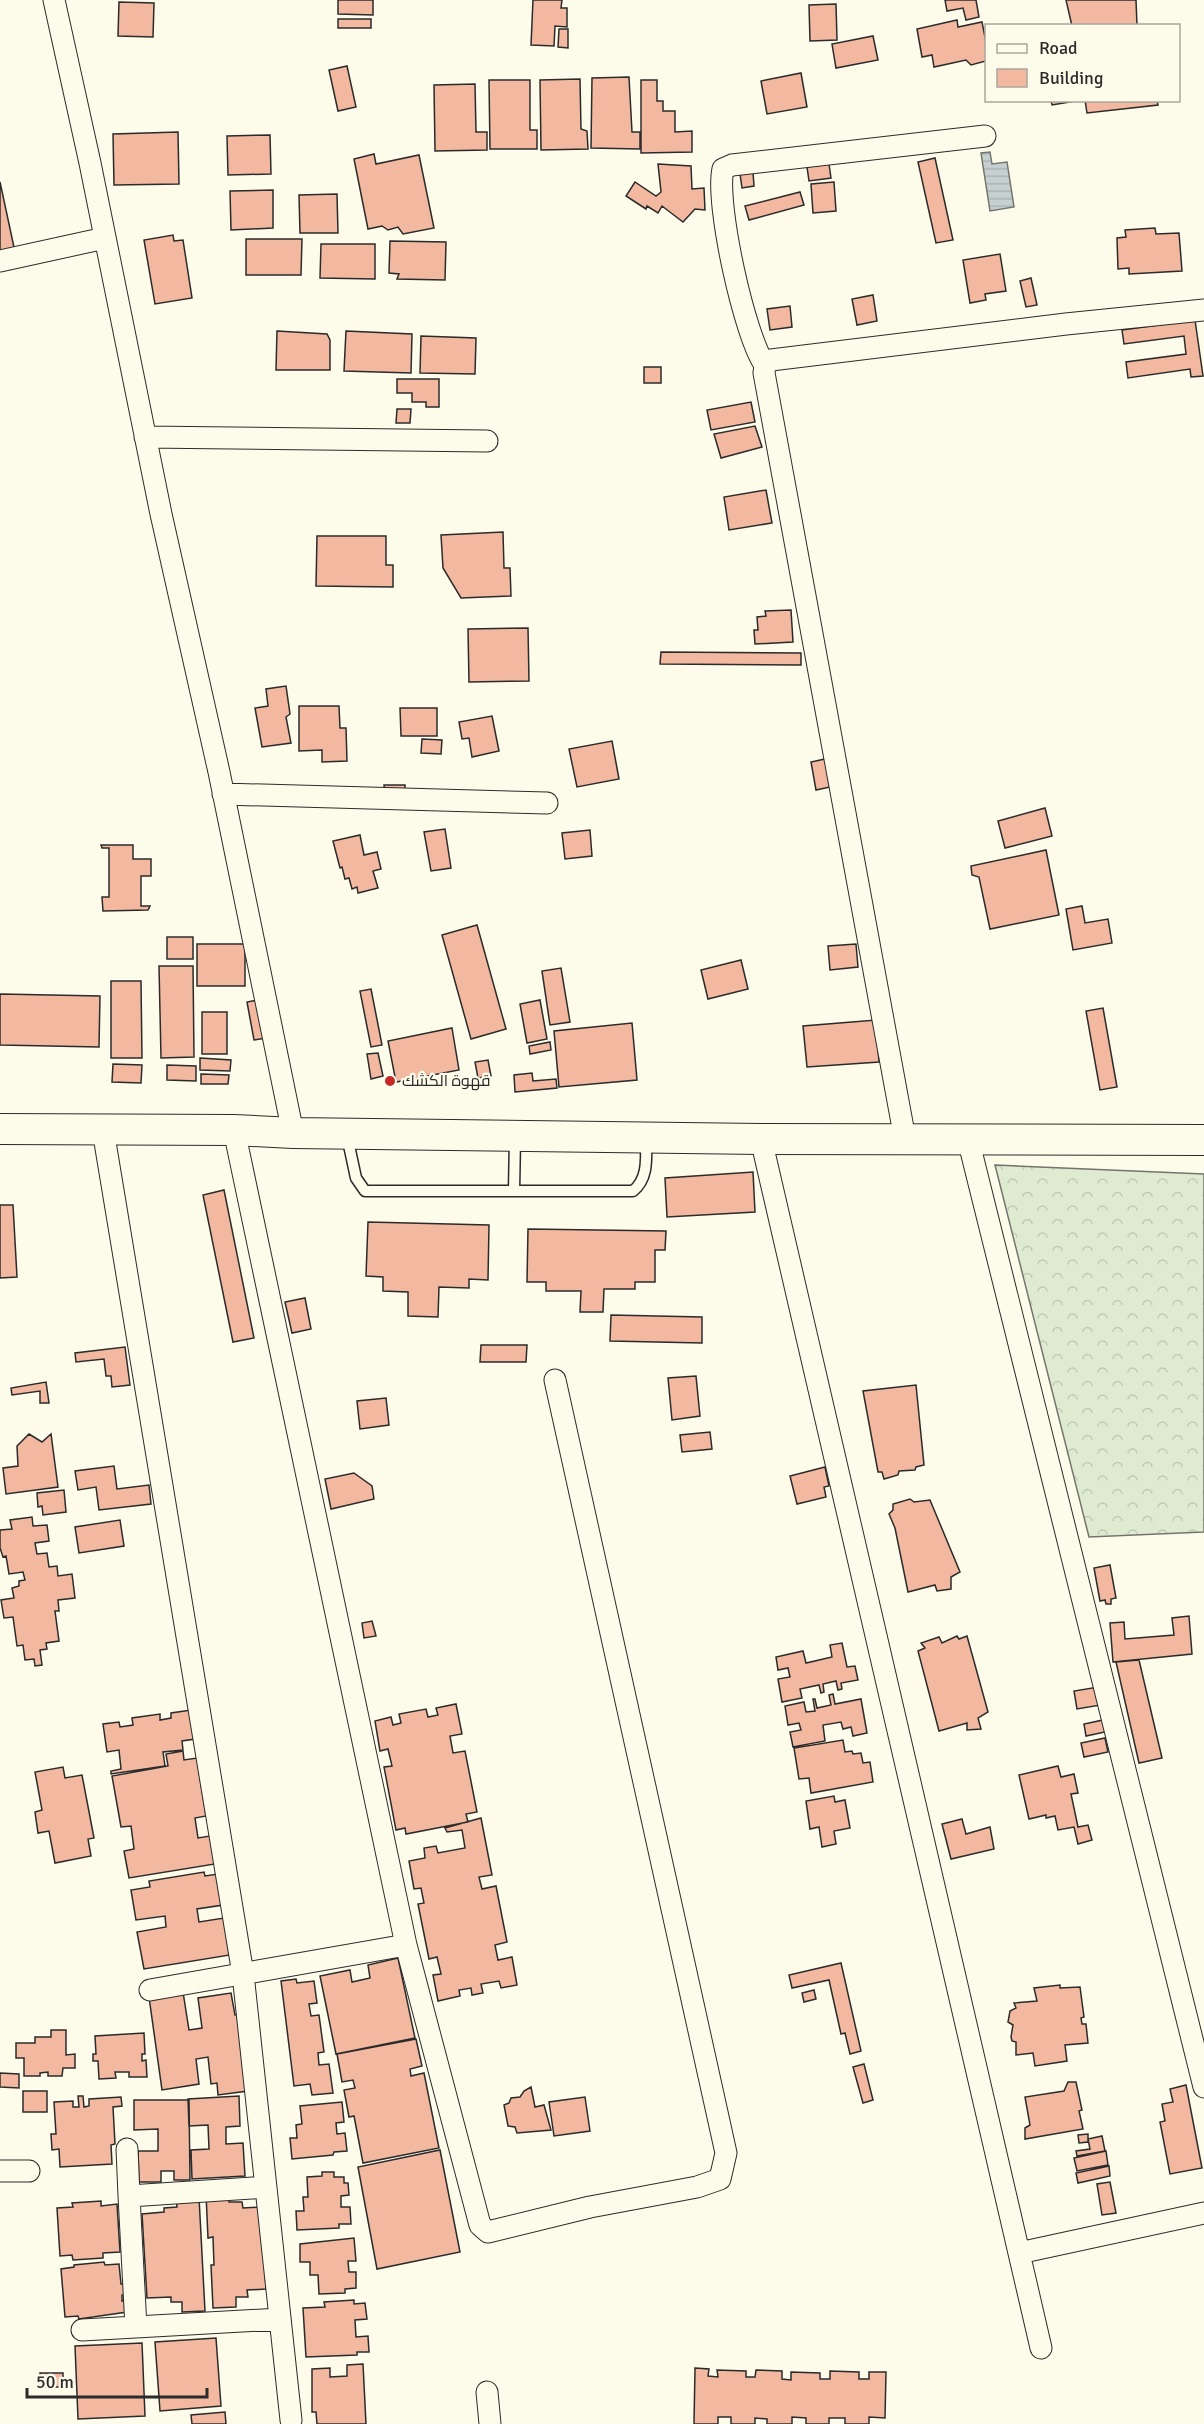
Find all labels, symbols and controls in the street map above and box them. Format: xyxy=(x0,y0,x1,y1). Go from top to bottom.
legend xyxy=(985,24,1180,102)
text: Road xyxy=(1039,37,1078,59)
text: Building xyxy=(1039,67,1103,89)
place label: قهوة الكشك xyxy=(402,1071,490,1091)
marker: قهوة الكشك xyxy=(383,1074,397,1088)
scale bar xyxy=(27,2361,207,2399)
text: 50 m xyxy=(36,2371,74,2393)

